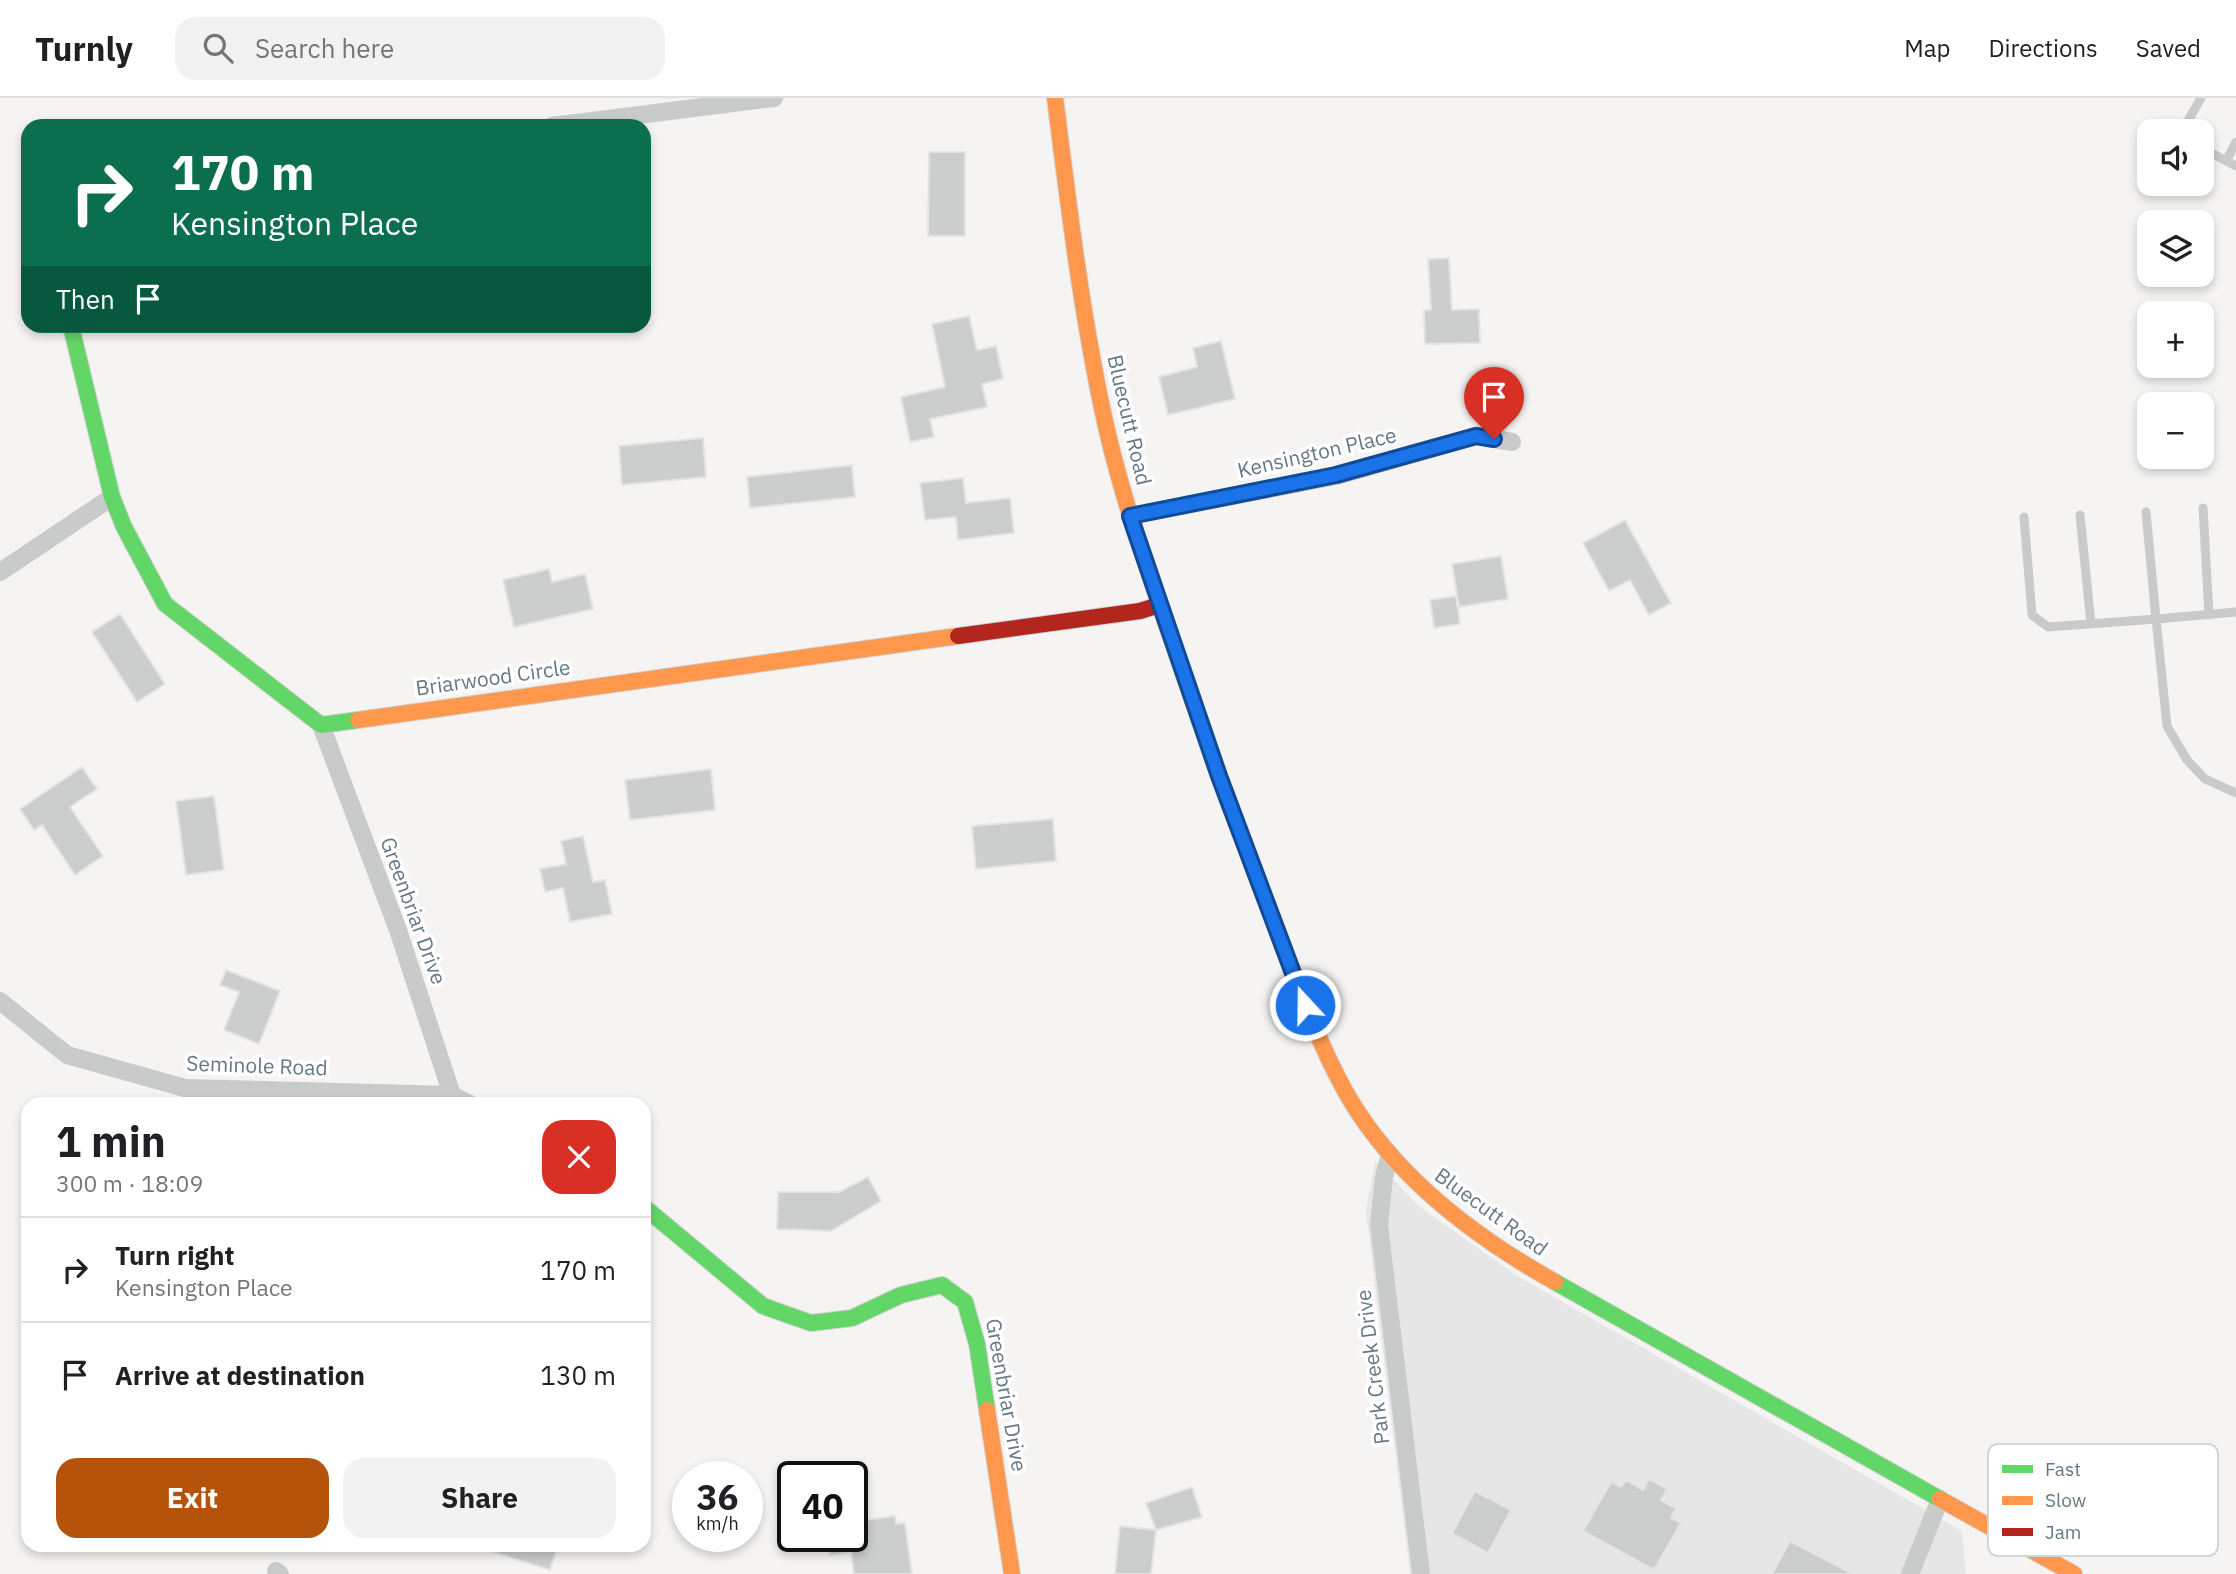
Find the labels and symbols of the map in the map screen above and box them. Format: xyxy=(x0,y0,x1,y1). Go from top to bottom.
street label: Bluecutt Road xyxy=(1101,352,1159,488)
pin xyxy=(1464,367,1524,439)
street label: Kensington Place xyxy=(1235,420,1399,484)
street label: Briarwood Circle xyxy=(414,652,572,702)
street label: Greenbriar Drive xyxy=(374,833,454,988)
position arrow xyxy=(1268,968,1342,1042)
street label: Seminole Road xyxy=(186,1049,328,1081)
street label: Bluecutt Road xyxy=(1429,1161,1554,1262)
street label: Park Creek Drive xyxy=(1349,1288,1395,1446)
street label: Greenbriar Drive xyxy=(980,1316,1034,1474)
legend xyxy=(1988,1444,2218,1556)
text: Fast xyxy=(2045,1457,2081,1481)
speed limit sign: 40 xyxy=(777,1461,868,1552)
text: Slow xyxy=(2045,1488,2086,1512)
text: Jam xyxy=(2045,1520,2081,1544)

